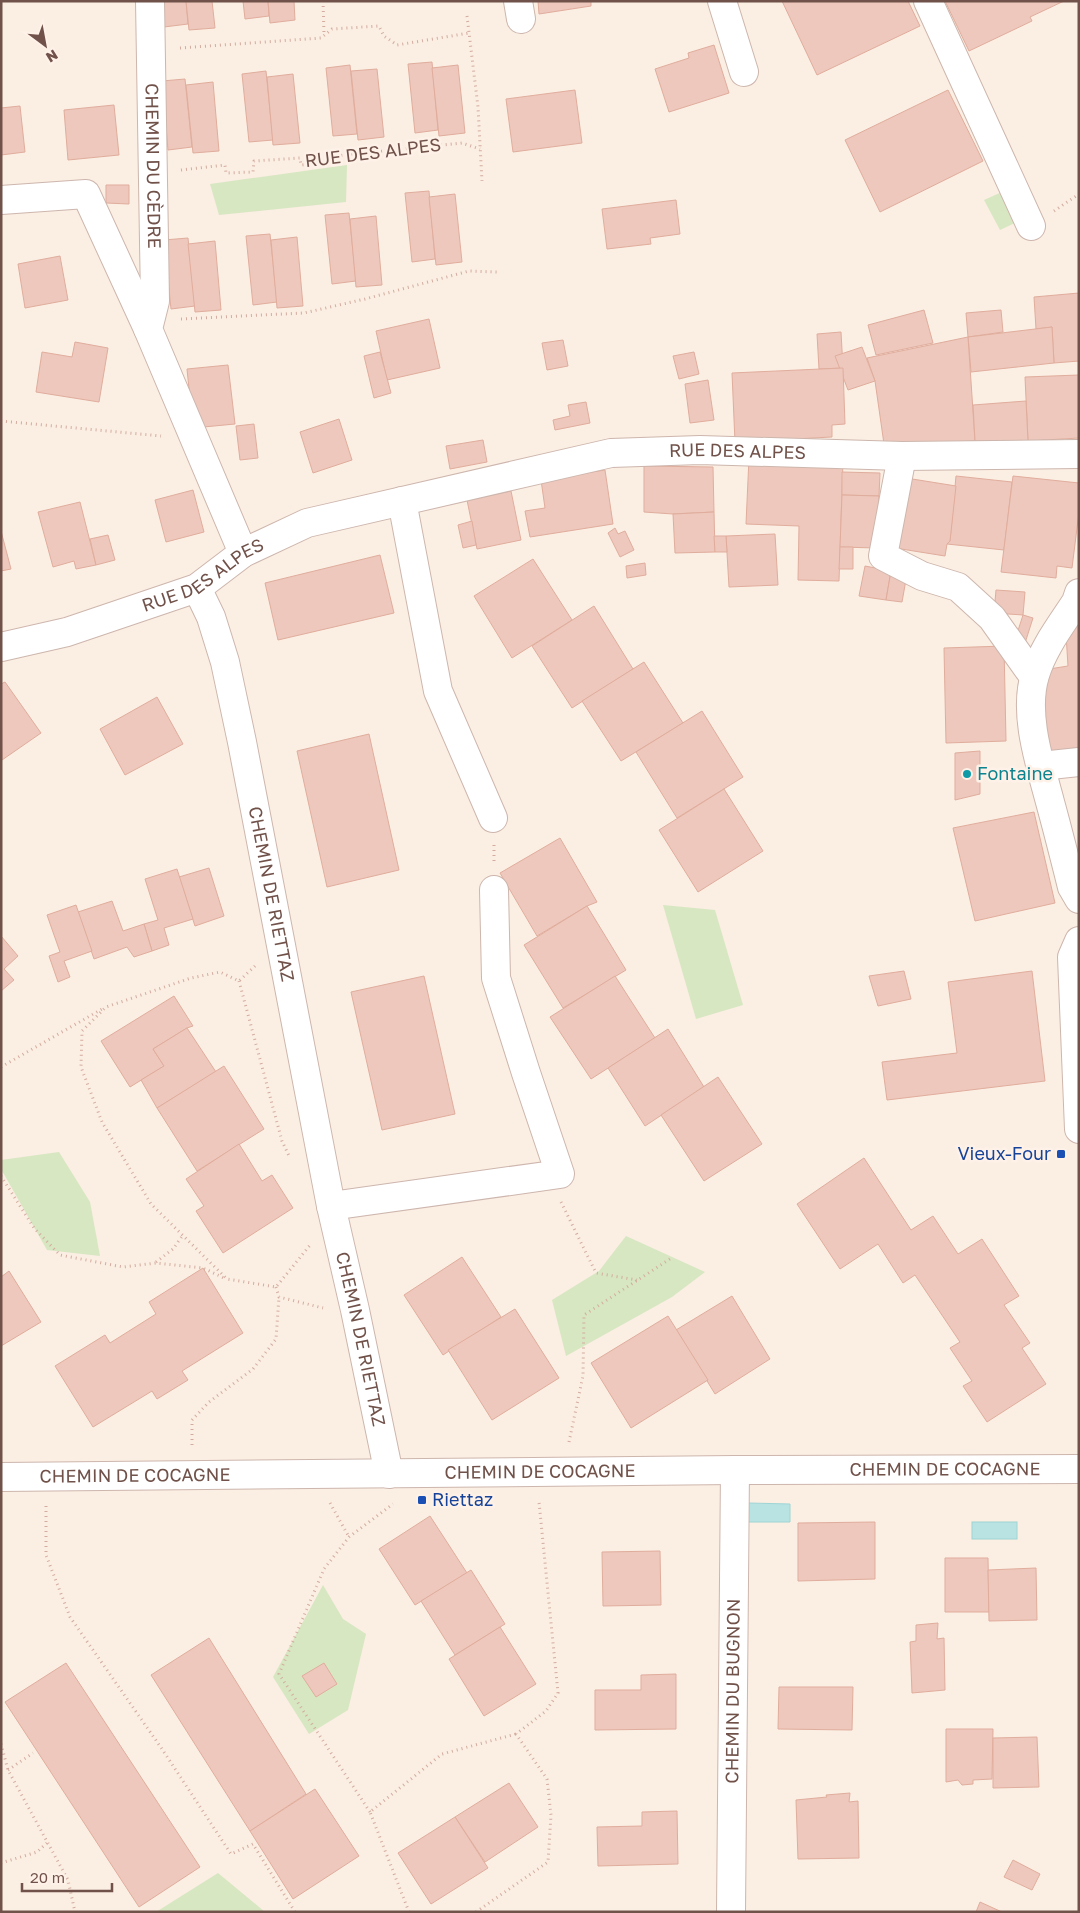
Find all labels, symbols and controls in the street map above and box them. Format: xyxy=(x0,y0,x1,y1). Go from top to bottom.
north arrow xyxy=(20,20,70,70)
text: N xyxy=(43,46,61,66)
street label: CHEMIN DU CÈDRE xyxy=(141,83,166,249)
street label: RUE DES ALPES xyxy=(304,133,442,171)
street label: RUE DES ALPES xyxy=(669,438,806,463)
street label: RUE DES ALPES xyxy=(139,533,267,616)
place label: Fontaine xyxy=(977,762,1053,784)
marker: Fontaine xyxy=(961,768,973,780)
street label: CHEMIN DE RIETTAZ xyxy=(245,804,300,983)
place label: Vieux-Four xyxy=(958,1142,1051,1164)
marker: Vieux-Four xyxy=(1055,1148,1067,1160)
street label: CHEMIN DE RIETTAZ xyxy=(332,1250,391,1428)
street label: CHEMIN DE COCAGNE xyxy=(849,1457,1040,1480)
street label: CHEMIN DE COCAGNE xyxy=(444,1459,636,1483)
street label: CHEMIN DE COCAGNE xyxy=(39,1463,231,1487)
place label: Riettaz xyxy=(432,1488,493,1510)
marker: Riettaz xyxy=(416,1494,428,1506)
street label: CHEMIN DU BUGNON xyxy=(720,1598,744,1784)
scale bar xyxy=(22,1860,112,1892)
text: 20 m xyxy=(30,1868,65,1886)

